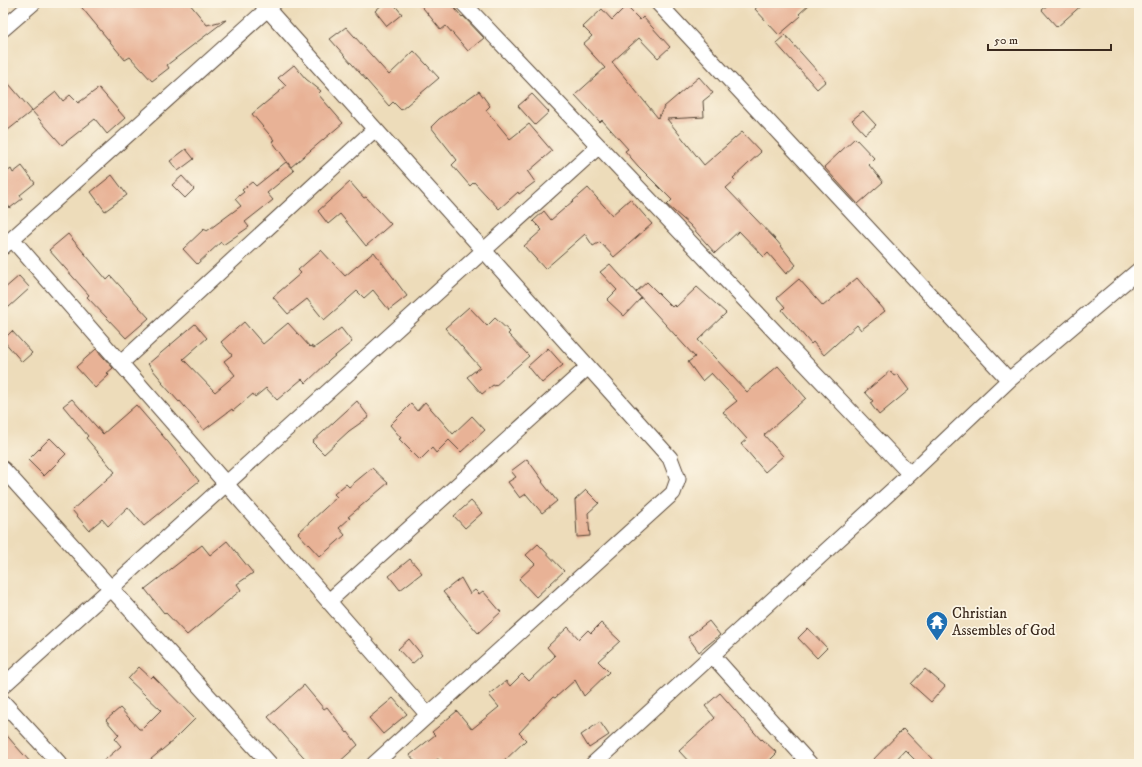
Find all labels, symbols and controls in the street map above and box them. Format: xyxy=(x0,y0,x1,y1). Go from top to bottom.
scale bar xyxy=(988,26,1111,52)
text: 50 m xyxy=(994,33,1018,48)
place label: Christian Assembles of God xyxy=(952,604,1056,640)
temple icon: Christian Assembles of God xyxy=(924,609,950,642)

